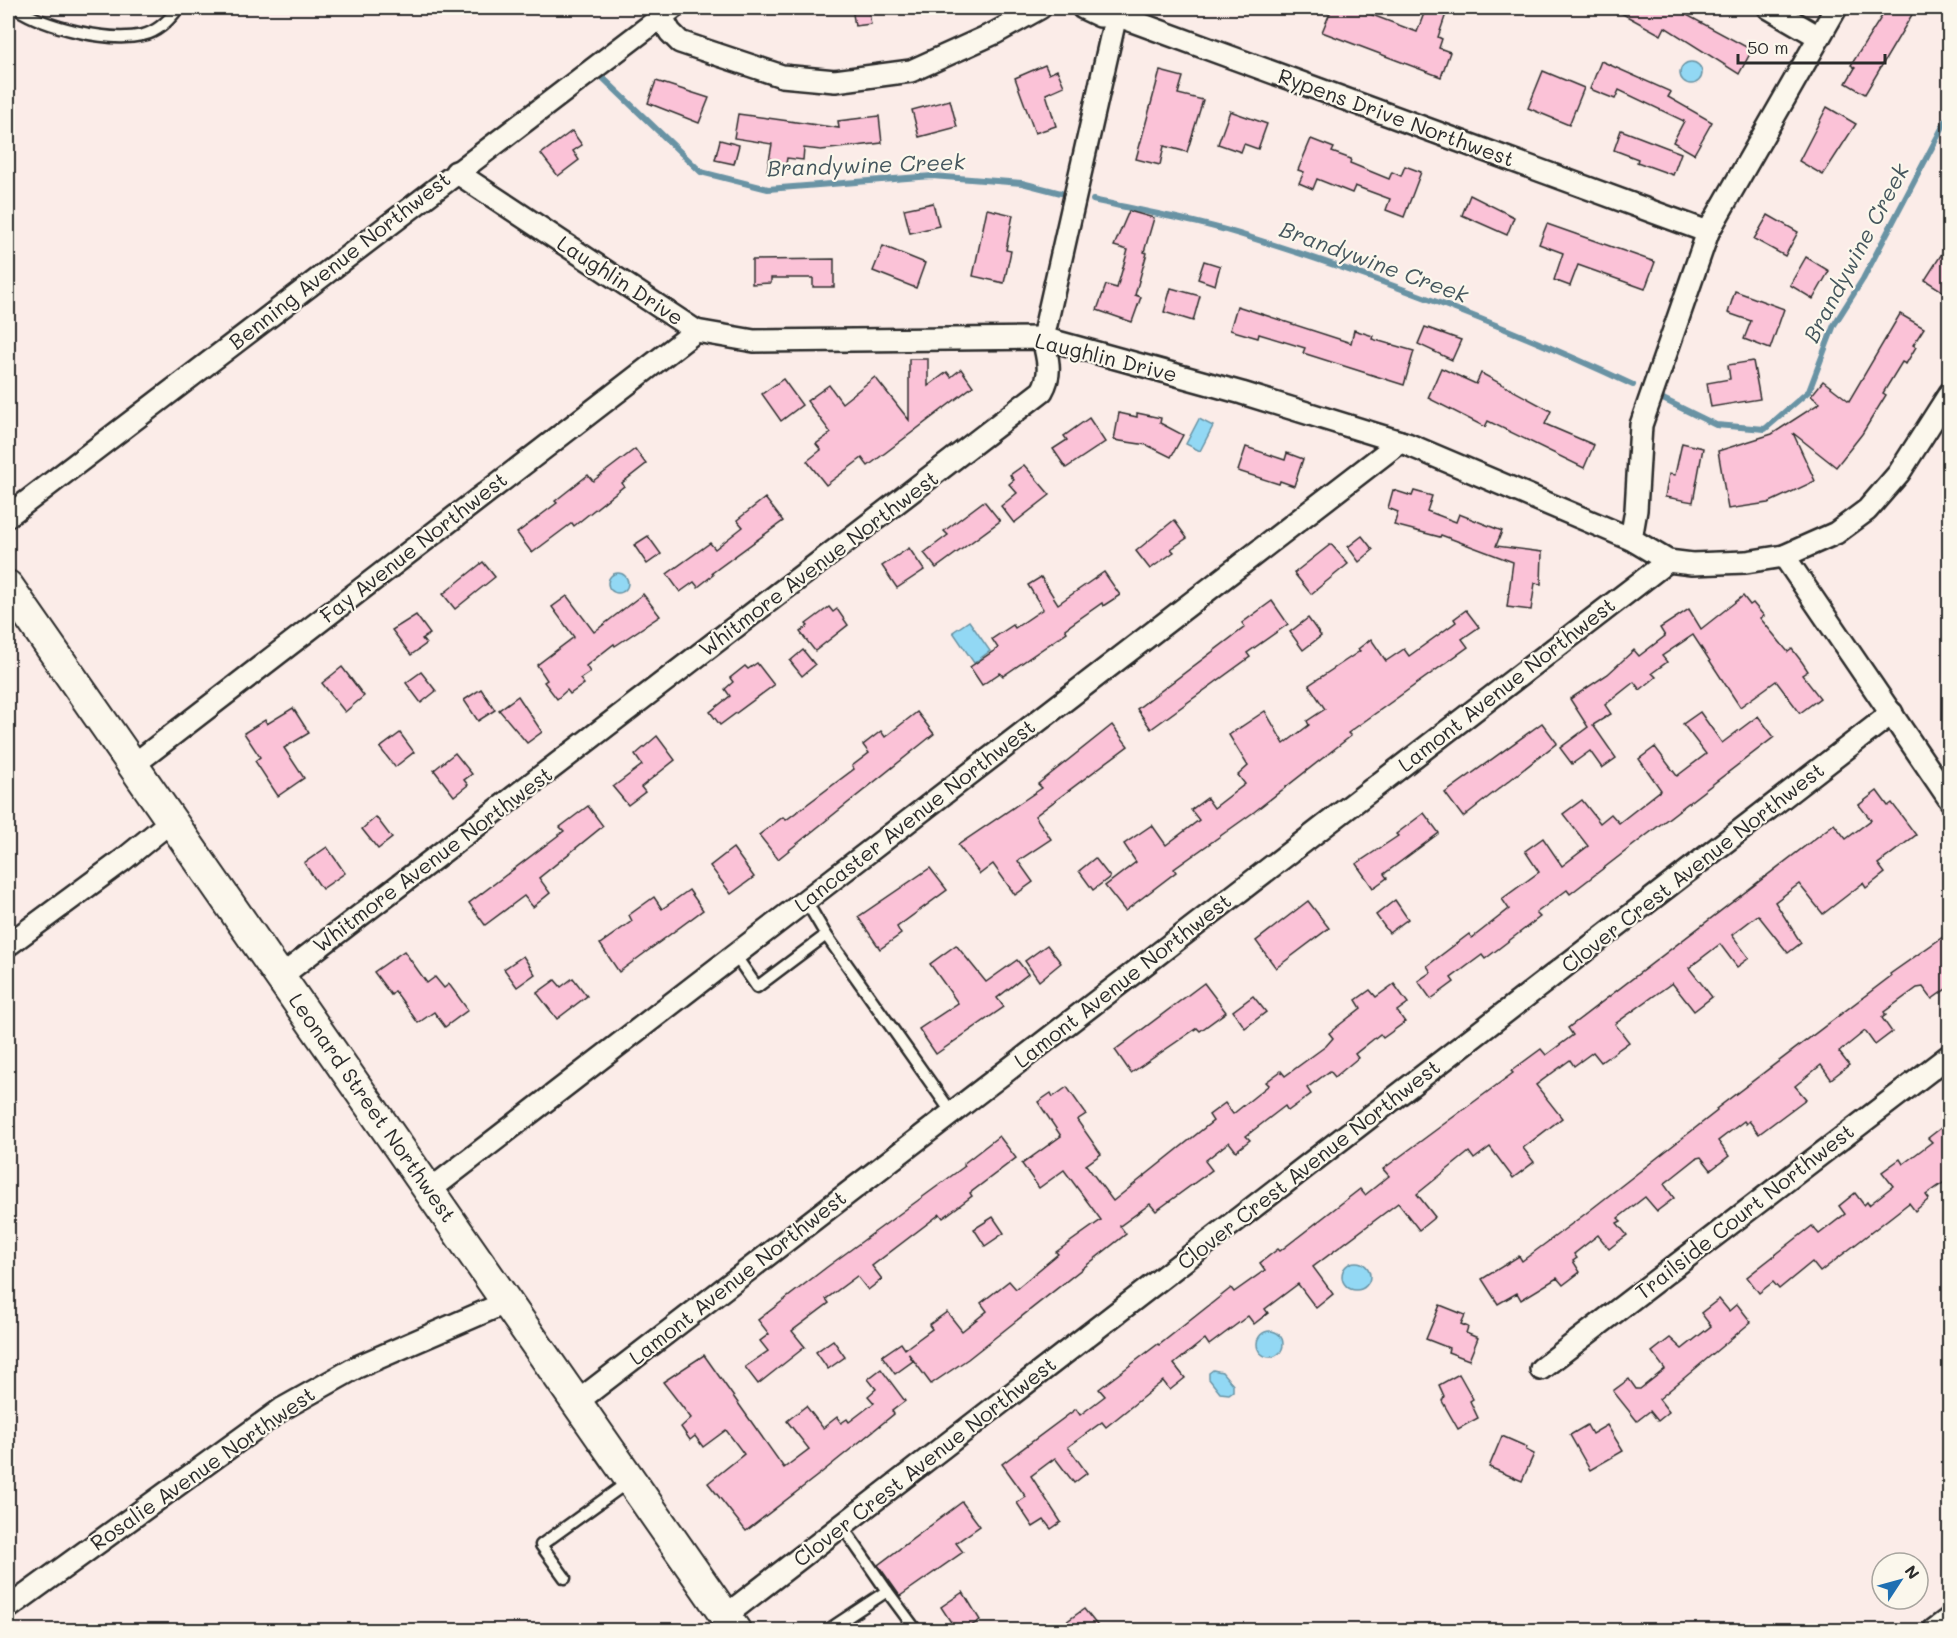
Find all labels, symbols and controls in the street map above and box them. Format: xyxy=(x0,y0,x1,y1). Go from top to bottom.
scale bar xyxy=(1738,27,1885,65)
text: 50 m xyxy=(1747,35,1789,59)
street label: Rypens Drive Northwest xyxy=(1275,61,1518,172)
water label: Brandywine Creek xyxy=(766,147,967,182)
water label: Brandywine Creek xyxy=(1796,157,1916,347)
street label: Benning Avenue Northwest xyxy=(223,165,455,355)
water label: Brandywine Creek xyxy=(1276,214,1474,310)
street label: Laughlin Drive xyxy=(553,229,689,331)
street label: Laughlin Drive xyxy=(1033,326,1180,387)
street label: Whitmore Avenue Northwest xyxy=(693,464,943,662)
street label: Fay Avenue Northwest xyxy=(314,465,512,628)
street label: Lamont Avenue Northwest xyxy=(1392,590,1620,777)
street label: Lancaster Avenue Northwest xyxy=(788,712,1040,917)
street label: Clover Crest Avenue Northwest xyxy=(1555,756,1829,978)
street label: Whitmore Avenue Northwest xyxy=(307,760,557,958)
street label: Lamont Avenue Northwest xyxy=(1008,886,1236,1073)
street label: Leonard Street Northwest xyxy=(284,987,463,1227)
street label: Clover Crest Avenue Northwest xyxy=(1171,1053,1445,1275)
street label: Trailside Court Northwest xyxy=(1629,1117,1859,1305)
street label: Lamont Avenue Northwest xyxy=(623,1183,851,1370)
street label: Clover Crest Avenue Northwest xyxy=(787,1350,1061,1572)
street label: Rosalie Avenue Northwest xyxy=(84,1380,320,1556)
north arrow xyxy=(1870,1551,1930,1611)
text: N xyxy=(1900,1561,1925,1583)

